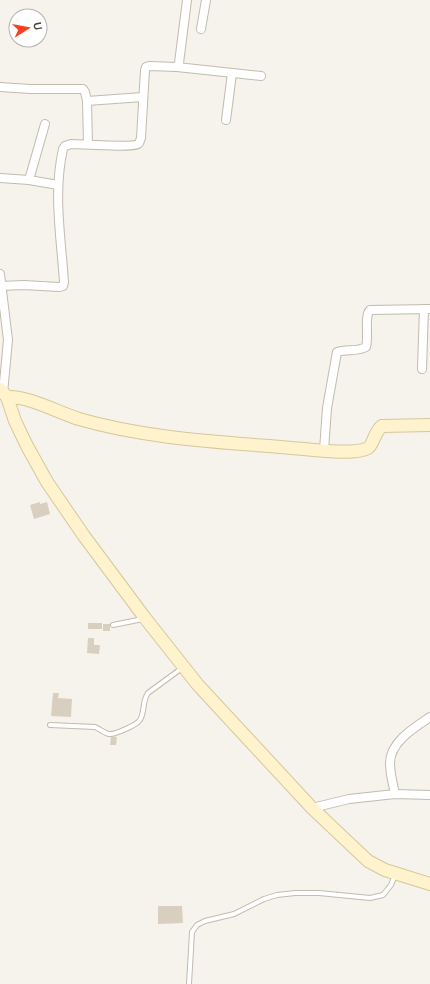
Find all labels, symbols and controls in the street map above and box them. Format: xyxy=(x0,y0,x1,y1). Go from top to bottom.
north arrow xyxy=(8,8,48,48)
text: U xyxy=(30,21,45,31)

